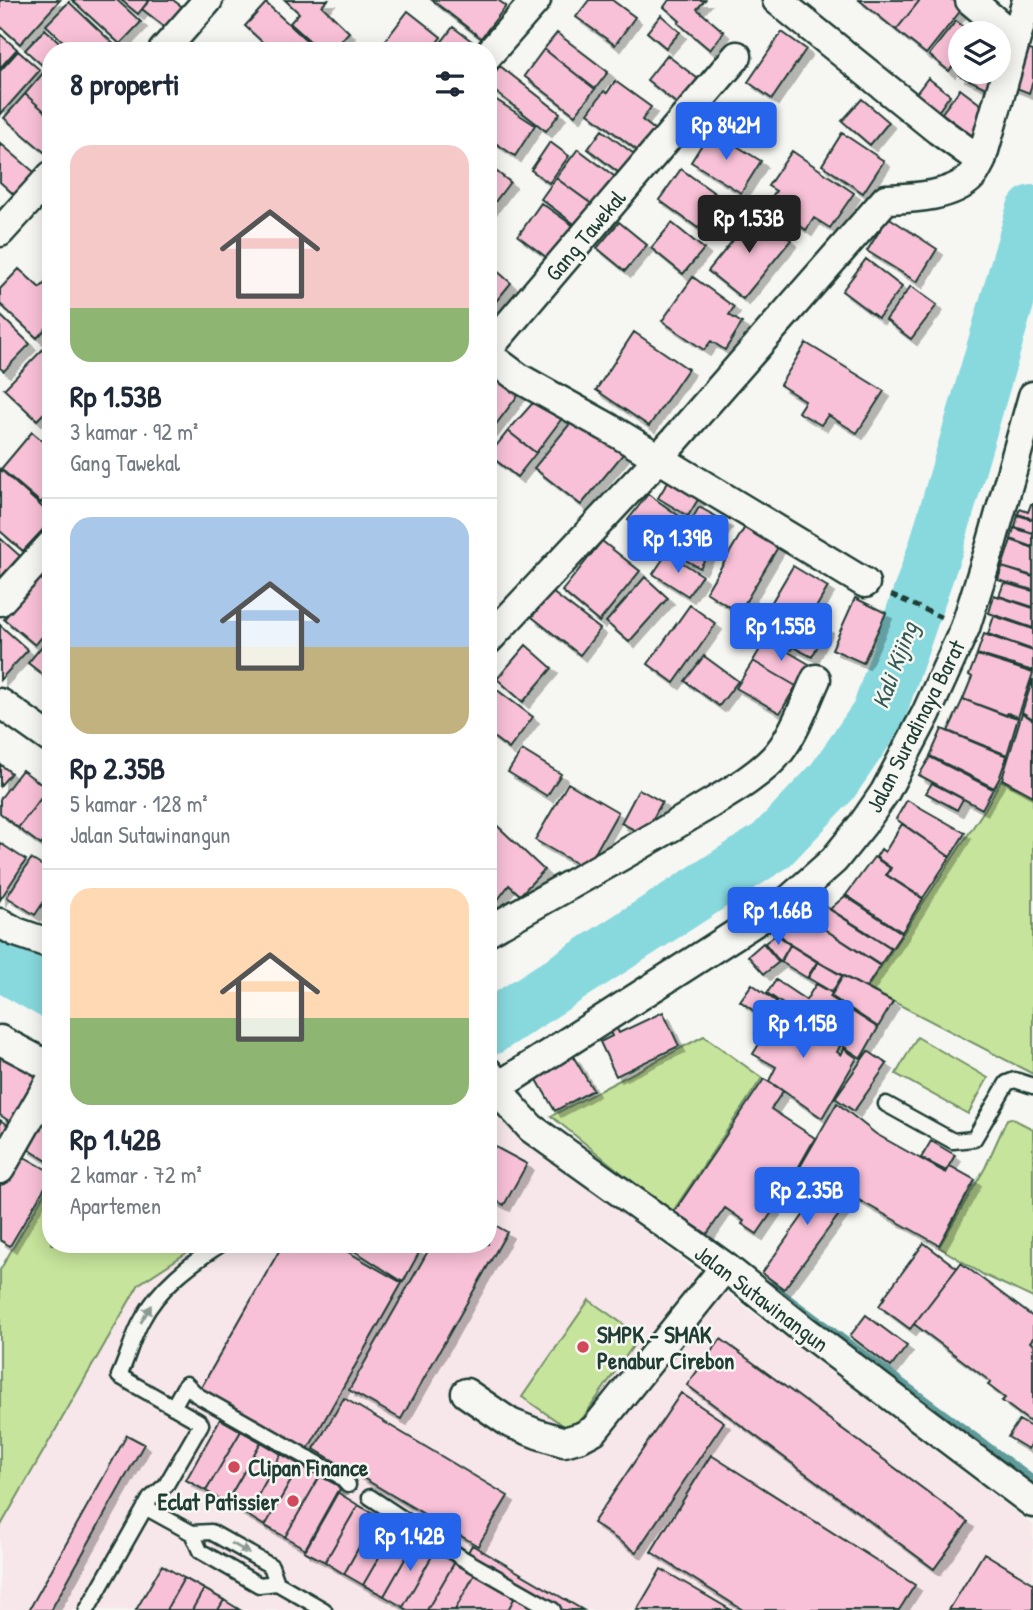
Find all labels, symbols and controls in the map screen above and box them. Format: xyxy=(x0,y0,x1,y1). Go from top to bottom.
map controls xyxy=(948,21,1011,84)
button: layers xyxy=(948,21,1011,84)
text: 8 properti xyxy=(70,64,180,104)
icon: filters xyxy=(431,65,469,103)
pin: Rp 842M xyxy=(661,102,791,162)
text: Rp 842M xyxy=(692,109,760,140)
street label: Gang Tawekal xyxy=(538,182,633,287)
icon: home xyxy=(207,191,333,317)
pin: Rp 1.53B xyxy=(677,196,821,255)
text: Rp 1.53B xyxy=(714,202,784,233)
text: Rp 1.53B xyxy=(70,376,162,416)
text: 3 kamar · 92 m² xyxy=(70,416,198,447)
text: Gang Tawekal xyxy=(70,447,180,478)
pin: Rp 1.39B xyxy=(606,516,750,575)
text: Rp 1.39B xyxy=(643,522,713,553)
icon: home xyxy=(207,563,333,689)
pin: Rp 1.55B xyxy=(709,604,853,663)
text: Rp 1.55B xyxy=(746,610,816,641)
water label: Kali Kijing xyxy=(864,616,926,713)
street label: Jalan Suradinaya Barat xyxy=(858,633,972,818)
text: Rp 2.35B xyxy=(70,748,165,788)
text: 5 kamar · 128 m² xyxy=(70,788,208,819)
text: Jalan Sutawinangun xyxy=(70,819,230,850)
pin: Rp 1.66B xyxy=(706,888,850,947)
text: Rp 1.66B xyxy=(744,894,812,925)
icon: home xyxy=(207,934,333,1060)
pin: Rp 1.15B xyxy=(731,1000,875,1060)
text: Rp 1.15B xyxy=(769,1007,837,1038)
text: Rp 1.42B xyxy=(70,1119,161,1159)
text: 2 kamar · 72 m² xyxy=(70,1159,202,1190)
pin: Rp 2.35B xyxy=(735,1168,879,1227)
text: Rp 2.35B xyxy=(771,1174,843,1205)
text: Apartemen xyxy=(70,1190,161,1221)
street label: Jalan Sutawinangun xyxy=(689,1237,835,1359)
one-way arrow xyxy=(140,1304,152,1323)
place label: SMPK - SMAK Penabur Cirebon xyxy=(597,1319,734,1376)
marker: SMPK - SMAK Penabur Cirebon xyxy=(575,1339,591,1355)
place label: Clipan Finance xyxy=(248,1452,369,1484)
marker: Clipan Finance xyxy=(226,1459,242,1475)
place label: Eclat Patissier xyxy=(158,1486,279,1517)
marker: Eclat Patissier xyxy=(285,1493,301,1509)
pin: Rp 1.42B xyxy=(338,1514,482,1573)
text: Rp 1.42B xyxy=(375,1520,445,1551)
one-way arrow xyxy=(231,1542,250,1555)

